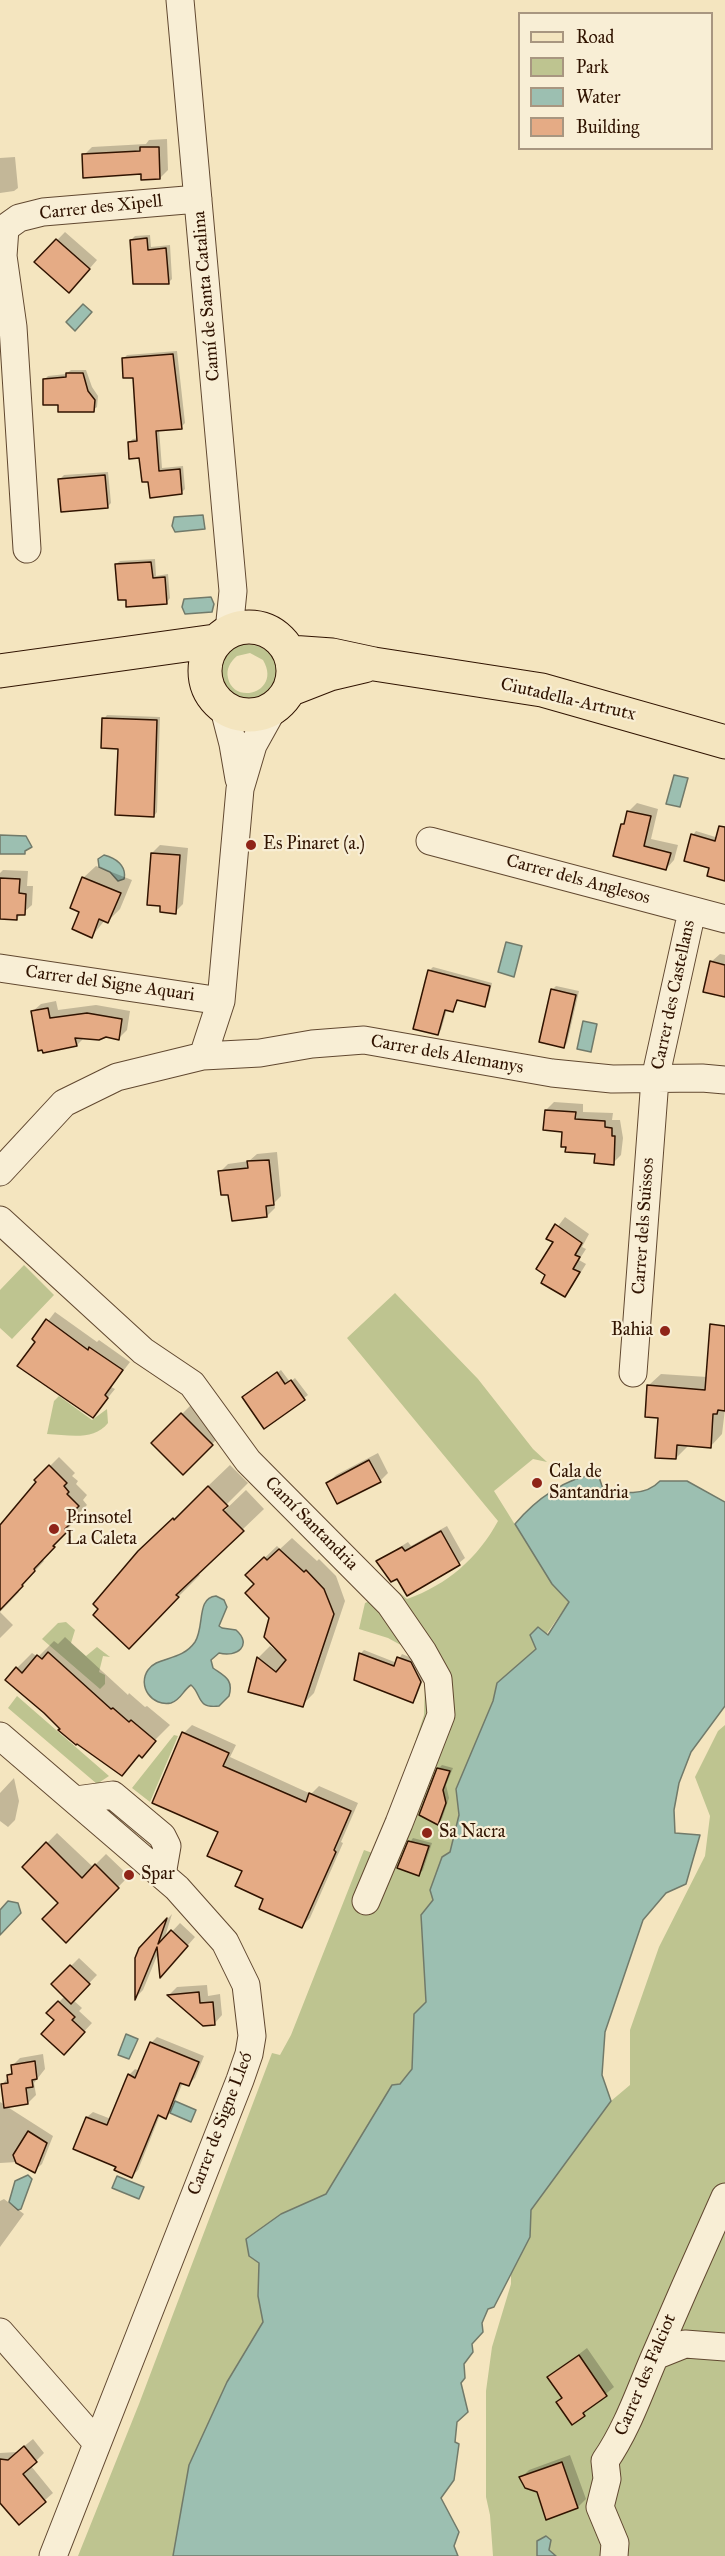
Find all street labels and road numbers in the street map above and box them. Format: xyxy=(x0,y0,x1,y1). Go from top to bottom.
street label: Carrer des Xipell xyxy=(38,191,164,225)
street label: Camí de Santa Catalina xyxy=(189,210,225,382)
street label: Ciutadella-Artrutx xyxy=(498,674,638,726)
street label: Carrer dels Anglesos xyxy=(504,850,652,910)
street label: Carrer des Castellans xyxy=(648,918,700,1072)
street label: Carrer del Signe Aquari xyxy=(24,961,196,1007)
street label: Carrer dels Alemanys xyxy=(369,1031,525,1079)
street label: Carrer dels Suïssos xyxy=(628,1157,660,1295)
street label: Camí Santandria xyxy=(260,1473,362,1575)
street label: Carrer de Signe Lleó xyxy=(184,2049,258,2199)
street label: Carrer des Falciot xyxy=(611,2311,681,2439)

